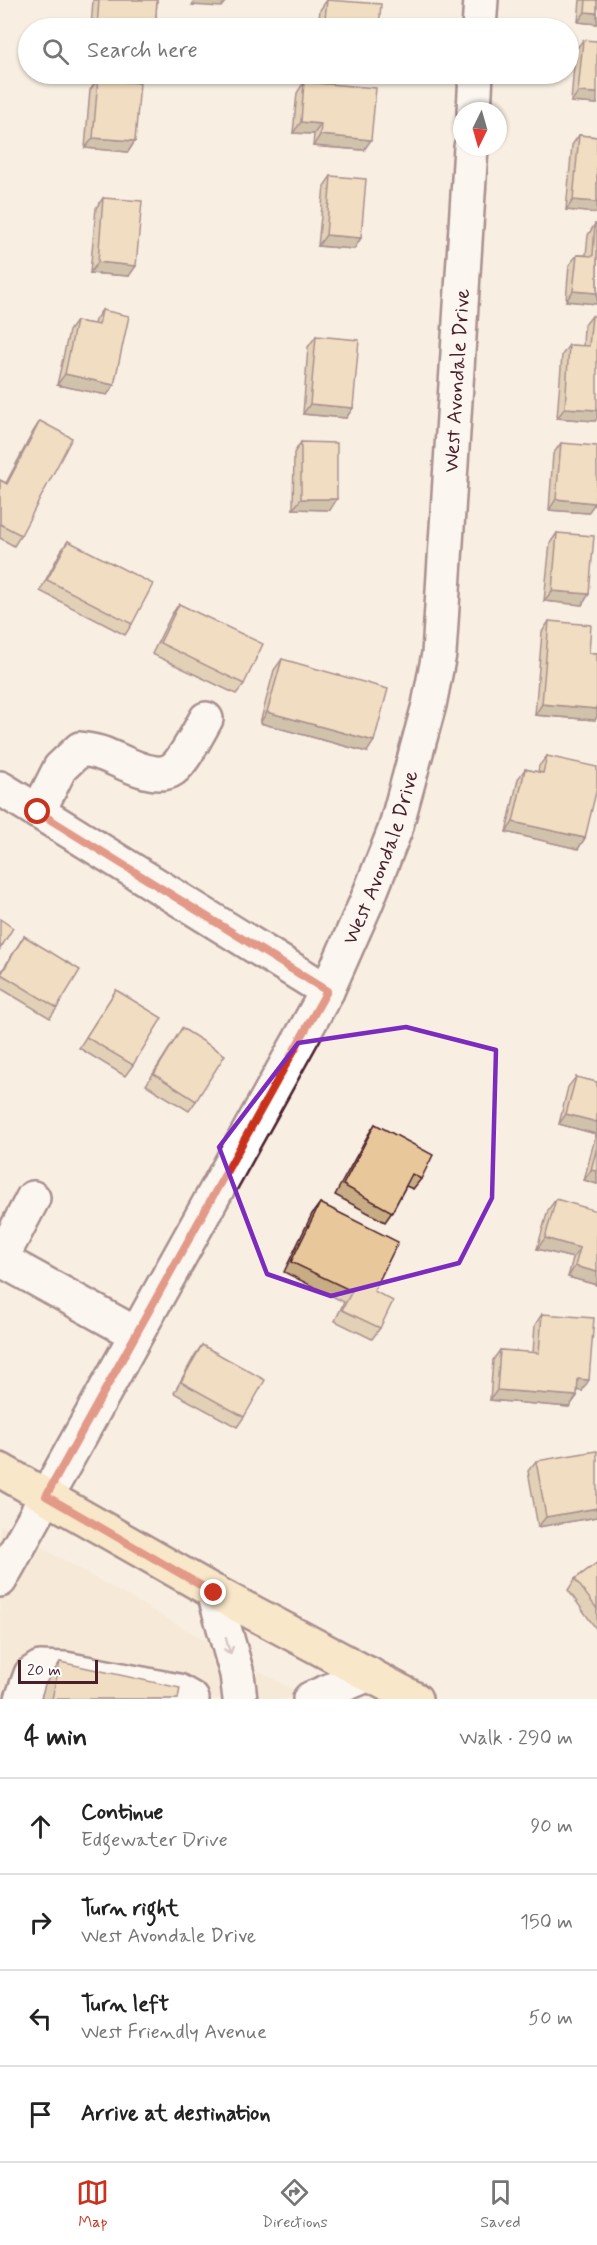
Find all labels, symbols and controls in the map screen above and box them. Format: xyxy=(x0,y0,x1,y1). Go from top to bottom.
search box xyxy=(18,18,579,84)
icon: search xyxy=(39,35,72,68)
text: Search here xyxy=(87,37,198,65)
north arrow xyxy=(453,102,507,156)
street label: West Avondale Drive xyxy=(437,288,477,473)
street label: West Avondale Drive xyxy=(336,767,426,949)
route start xyxy=(24,798,50,824)
route end xyxy=(200,1579,226,1605)
one-way arrow xyxy=(223,1636,235,1655)
scale bar xyxy=(18,1657,98,1684)
text: 20 m xyxy=(27,1660,61,1681)
text: 4 min xyxy=(24,1721,87,1755)
text: Walk · 290 m xyxy=(459,1725,573,1752)
text: Continue xyxy=(81,1799,163,1827)
icon: ahead xyxy=(24,1810,57,1843)
text: 90 m xyxy=(530,1813,573,1840)
text: Edgewater Drive xyxy=(81,1827,228,1854)
text: Turn right xyxy=(81,1895,179,1923)
icon: right xyxy=(24,1906,57,1939)
text: 150 m xyxy=(520,1909,573,1936)
text: West Avondale Drive xyxy=(81,1923,256,1950)
text: Turn left xyxy=(81,1991,169,2019)
icon: left xyxy=(24,2002,57,2035)
text: 50 m xyxy=(528,2005,573,2032)
text: West Friendly Avenue xyxy=(81,2019,267,2046)
icon: arrive xyxy=(24,2098,57,2131)
text: Arrive at destination xyxy=(81,2100,271,2128)
tab: Map xyxy=(76,2176,109,2233)
tab: Directions xyxy=(262,2176,328,2233)
tab: Saved xyxy=(480,2176,521,2233)

